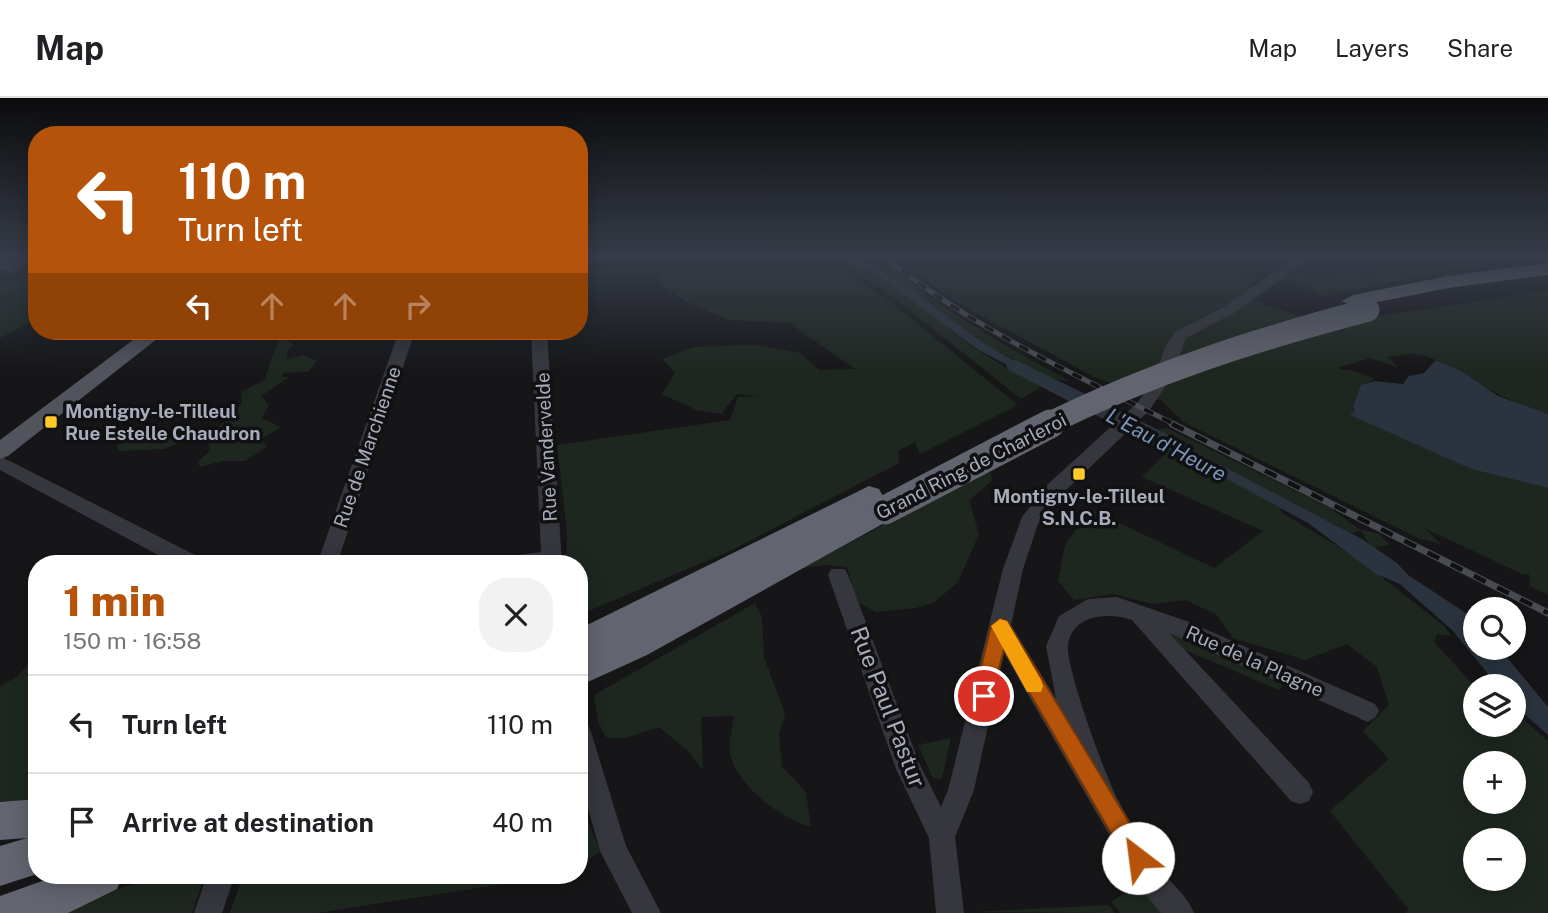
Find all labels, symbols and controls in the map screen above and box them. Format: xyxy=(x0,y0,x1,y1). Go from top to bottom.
text: Map xyxy=(35,29,104,67)
text: Map xyxy=(1248,34,1297,62)
text: Layers xyxy=(1335,34,1409,62)
text: Share xyxy=(1447,34,1513,62)
text: 110 m xyxy=(178,152,306,210)
icon: left xyxy=(63,154,154,245)
text: Turn left xyxy=(178,211,303,248)
icon: left xyxy=(180,287,218,325)
icon: ahead xyxy=(253,287,291,325)
icon: ahead xyxy=(326,287,364,325)
icon: right xyxy=(399,287,437,325)
street label: Rue de Marchienne xyxy=(329,363,405,531)
street label: Rue Vandervelde xyxy=(531,372,561,522)
place label: Montigny-le-Tilleul Rue Estelle Chaudron xyxy=(65,400,260,444)
water label: L'Eau d'Heure xyxy=(1102,403,1230,487)
street label: Grand Ring de Charleroi xyxy=(872,408,1070,524)
marker: Montigny-le-Tilleul Rue Estelle Chaudron xyxy=(43,414,59,430)
marker: Montigny-le-Tilleul S.N.C.B. xyxy=(1071,466,1087,482)
place label: Montigny-le-Tilleul S.N.C.B. xyxy=(993,485,1165,529)
text: 1 min xyxy=(63,576,166,625)
button: close xyxy=(479,578,553,652)
map controls xyxy=(1463,597,1526,891)
button: search xyxy=(1463,597,1526,660)
street label: Rue de la Plagne xyxy=(1183,621,1327,701)
street label: Rue Paul Pastur xyxy=(845,623,932,791)
text: 150 m · 16:58 xyxy=(63,627,201,654)
pin xyxy=(954,666,1014,726)
button: layers xyxy=(1463,674,1526,737)
icon: arrive xyxy=(965,677,1003,715)
icon: left xyxy=(63,705,101,743)
text: Turn left xyxy=(122,709,227,740)
text: 110 m xyxy=(487,709,553,740)
button: + xyxy=(1463,751,1526,814)
icon: arrive xyxy=(63,803,101,841)
text: Arrive at destination xyxy=(122,807,374,838)
text: 40 m xyxy=(492,807,553,838)
position arrow xyxy=(1101,821,1175,895)
button: − xyxy=(1463,828,1526,891)

